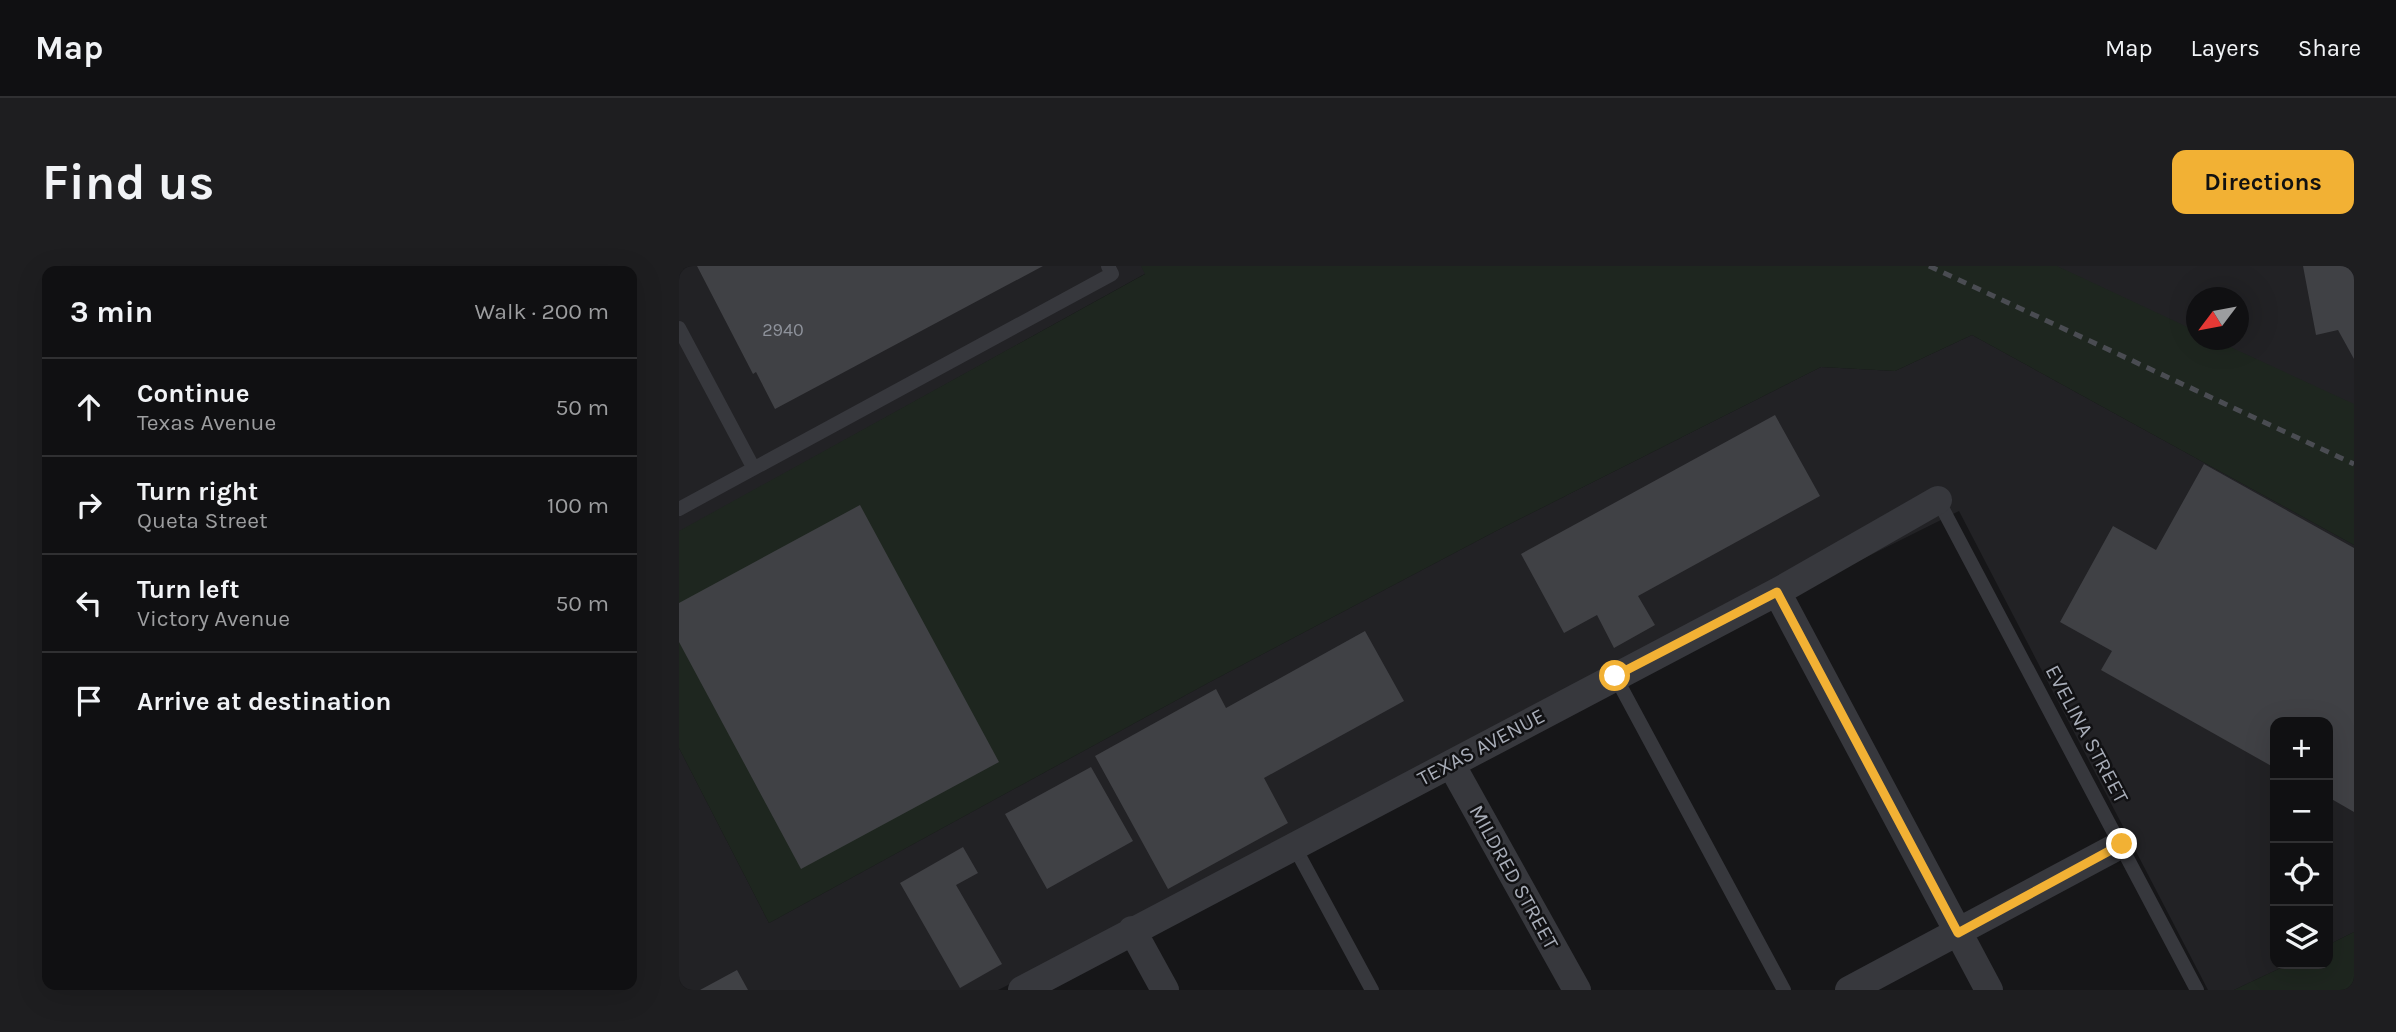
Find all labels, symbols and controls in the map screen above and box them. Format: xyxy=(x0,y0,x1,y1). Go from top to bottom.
text: Map xyxy=(35,29,103,67)
text: Map xyxy=(2105,34,2153,62)
text: Layers xyxy=(2191,34,2260,62)
text: Share xyxy=(2298,34,2361,62)
button: Directions xyxy=(2172,150,2354,214)
text: Find us xyxy=(42,154,214,211)
north arrow xyxy=(2186,287,2249,350)
text: 3 min xyxy=(70,294,153,330)
text: Walk · 200 m xyxy=(474,298,609,325)
house number: 2940 xyxy=(762,319,804,341)
text: Continue xyxy=(137,378,249,409)
icon: ahead xyxy=(70,388,108,426)
text: 50 m xyxy=(555,394,609,421)
text: Texas Avenue xyxy=(137,409,276,436)
text: Turn right xyxy=(137,476,258,507)
icon: right xyxy=(70,486,108,524)
text: 100 m xyxy=(547,492,609,519)
text: Queta Street xyxy=(137,507,268,534)
text: Turn left xyxy=(137,574,239,605)
icon: left xyxy=(70,584,108,622)
text: 50 m xyxy=(555,590,609,617)
text: Victory Avenue xyxy=(137,605,290,632)
route start xyxy=(1599,660,1630,691)
street label: EVELINA STREET xyxy=(2041,661,2134,807)
icon: arrive xyxy=(70,682,108,720)
text: Arrive at destination xyxy=(137,686,391,717)
street label: TEXAS AVENUE xyxy=(1413,703,1549,791)
map controls xyxy=(2270,717,2333,969)
button: + xyxy=(2270,717,2333,780)
button: − xyxy=(2270,780,2333,843)
street label: MILDRED STREET xyxy=(1464,801,1564,954)
route end xyxy=(2106,828,2137,859)
button: locate xyxy=(2270,843,2333,906)
button: layers xyxy=(2270,906,2333,969)

